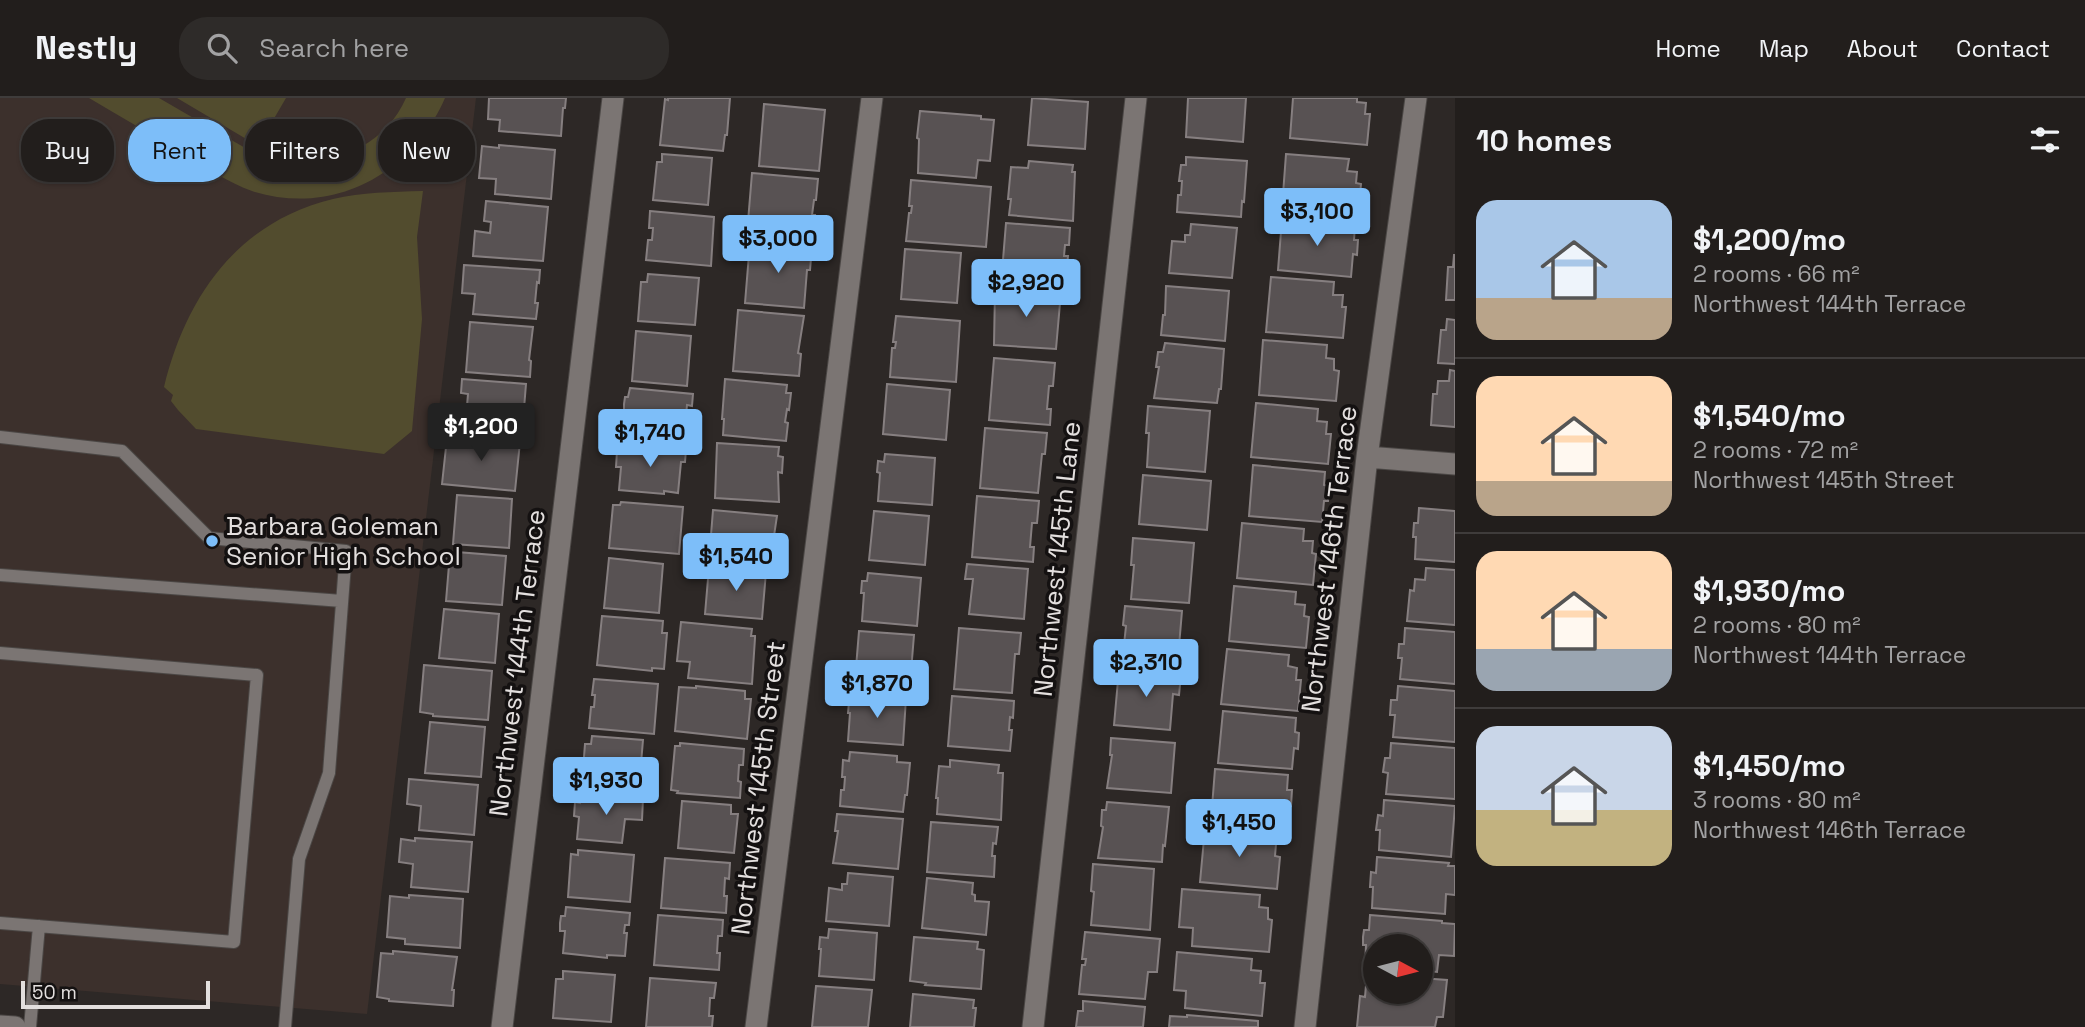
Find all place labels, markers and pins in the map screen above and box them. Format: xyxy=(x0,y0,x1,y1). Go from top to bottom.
pin: $3,100 xyxy=(1260,188,1374,248)
pin: $3,000 xyxy=(721,216,835,275)
pin: $2,920 xyxy=(969,260,1083,319)
pin: $1,200 xyxy=(424,404,538,463)
pin: $1,740 xyxy=(593,410,707,469)
place label: Barbara Goleman Senior High School xyxy=(226,509,461,573)
marker: Barbara Goleman Senior High School xyxy=(204,533,220,549)
pin: $1,540 xyxy=(679,533,793,593)
pin: $2,310 xyxy=(1089,640,1203,699)
pin: $1,870 xyxy=(820,660,934,720)
pin: $1,930 xyxy=(549,758,663,817)
pin: $1,450 xyxy=(1182,800,1296,859)

